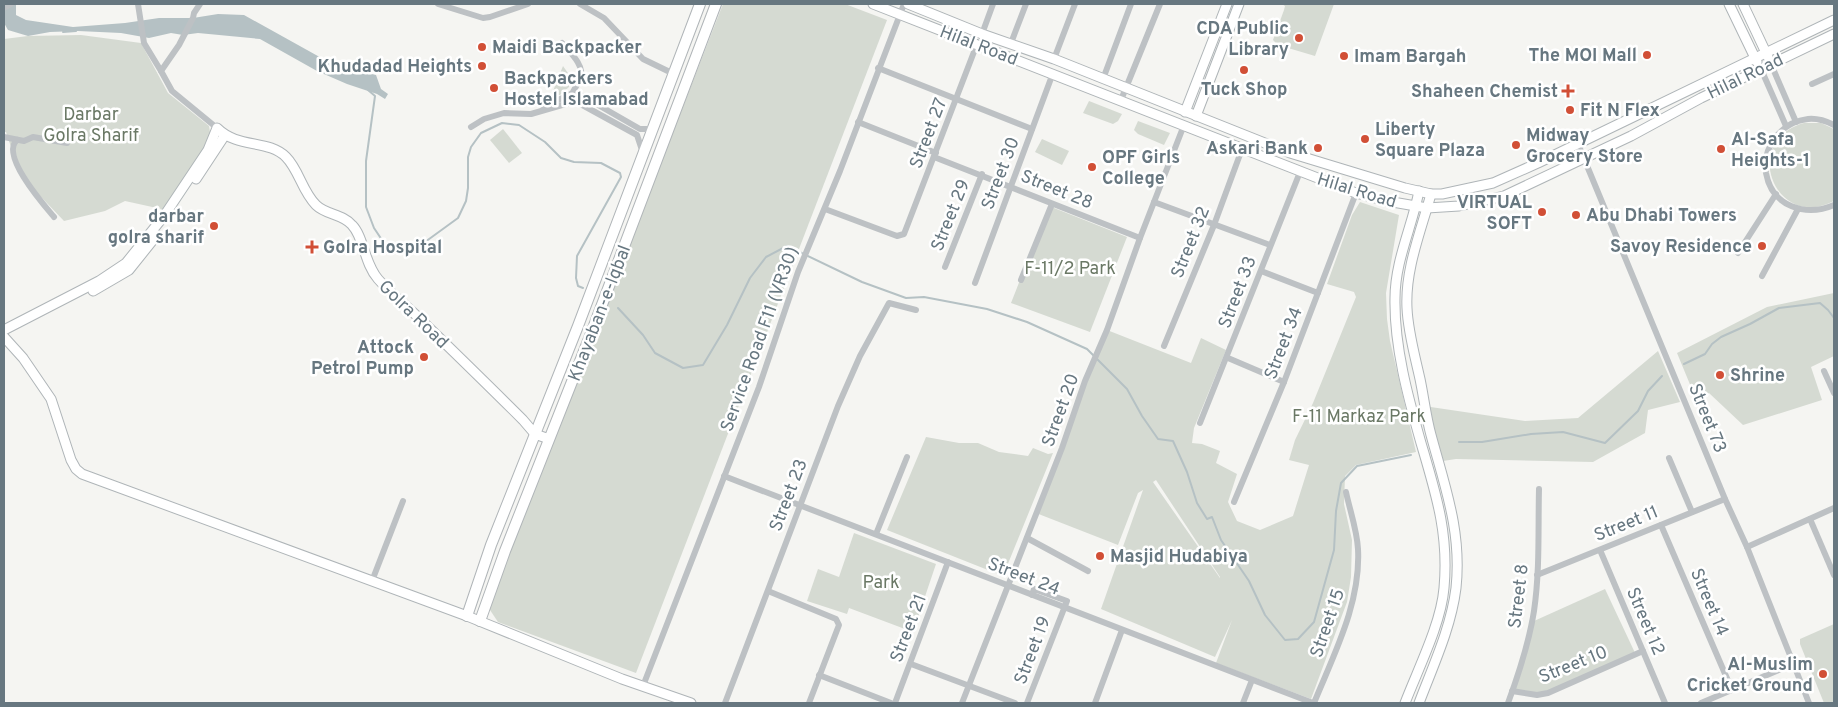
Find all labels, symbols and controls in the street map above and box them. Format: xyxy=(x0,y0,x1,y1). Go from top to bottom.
place label: CDA Public Library xyxy=(1196,18,1289,62)
street label: Hilal Road xyxy=(936,21,1021,72)
marker: CDA Public Library xyxy=(1293,32,1305,44)
place label: Maidi Backpacker xyxy=(492,37,642,60)
marker: Maidi Backpacker xyxy=(476,41,488,53)
place label: The MOI Mall xyxy=(1529,45,1637,68)
place label: Imam Bargah xyxy=(1354,46,1466,69)
marker: The MOI Mall xyxy=(1641,49,1653,61)
street label: Hilal Road xyxy=(1704,49,1788,106)
marker: Imam Bargah xyxy=(1338,50,1350,62)
place label: Khudadad Heights xyxy=(318,56,472,79)
marker: Khudadad Heights xyxy=(476,60,488,72)
marker: Tuck Shop xyxy=(1238,64,1250,76)
place label: Backpackers Hostel Islamabad xyxy=(504,68,649,112)
place label: Tuck Shop xyxy=(1201,79,1287,102)
place label: Shaheen Chemist xyxy=(1411,81,1558,104)
marker: Backpackers Hostel Islamabad xyxy=(488,82,500,94)
marker: Shaheen Chemist xyxy=(1562,85,1574,97)
street label: Street 27 xyxy=(905,95,953,172)
place label: Fit N Flex xyxy=(1580,100,1660,123)
park label: Darbar Golra Sharif xyxy=(43,104,139,148)
marker: Fit N Flex xyxy=(1564,104,1576,116)
place label: Liberty Square Plaza xyxy=(1375,119,1485,163)
place label: Midway Grocery Store xyxy=(1526,125,1643,169)
place label: Al-Safa Heights-1 xyxy=(1731,129,1810,173)
marker: Liberty Square Plaza xyxy=(1359,133,1371,145)
street label: Street 30 xyxy=(977,134,1026,213)
place label: Askari Bank xyxy=(1206,138,1308,161)
marker: Midway Grocery Store xyxy=(1510,139,1522,151)
marker: Askari Bank xyxy=(1312,142,1324,154)
marker: Al-Safa Heights-1 xyxy=(1715,143,1727,155)
place label: OPF Girls College xyxy=(1102,147,1180,191)
marker: OPF Girls College xyxy=(1086,161,1098,173)
street label: Street 28 xyxy=(1017,166,1096,215)
street label: Hilal Road xyxy=(1314,168,1399,214)
street label: Street 29 xyxy=(927,176,976,255)
place label: VIRTUAL SOFT xyxy=(1457,192,1532,236)
street label: Street 32 xyxy=(1167,203,1216,282)
place label: Abu Dhabi Towers xyxy=(1586,205,1737,228)
place label: darbar golra sharif xyxy=(108,206,204,250)
marker: VIRTUAL SOFT xyxy=(1536,206,1548,218)
marker: Abu Dhabi Towers xyxy=(1570,209,1582,221)
marker: darbar golra sharif xyxy=(208,220,220,232)
place label: Savoy Residence xyxy=(1610,236,1752,259)
place label: Golra Hospital xyxy=(323,237,442,260)
marker: Golra Hospital xyxy=(305,240,319,254)
marker: Savoy Residence xyxy=(1756,240,1768,252)
street label: Khayaban-e-Iqbal xyxy=(564,242,637,385)
street label: Service Road F11 (VR30) xyxy=(716,244,805,435)
street label: Street 33 xyxy=(1214,253,1263,332)
park label: F-11/2 Park xyxy=(1024,258,1116,281)
street label: Golra Road xyxy=(373,276,453,354)
street label: Street 34 xyxy=(1260,304,1309,383)
place label: Attock Petrol Pump xyxy=(311,337,414,381)
marker: Attock Petrol Pump xyxy=(418,351,430,363)
place label: Shrine xyxy=(1730,365,1785,388)
marker: Shrine xyxy=(1714,369,1726,381)
street label: Street 20 xyxy=(1038,371,1085,450)
street label: Street 73 xyxy=(1682,380,1731,457)
park label: F-11 Markaz Park xyxy=(1292,406,1426,429)
street label: Street 23 xyxy=(765,456,814,535)
street label: Street 11 xyxy=(1591,501,1662,548)
place label: Masjid Hudabiya xyxy=(1110,546,1248,569)
marker: Masjid Hudabiya xyxy=(1094,550,1106,562)
street label: Street 24 xyxy=(984,553,1063,602)
street label: Street 8 xyxy=(1504,563,1535,630)
street label: Street 14 xyxy=(1684,565,1733,640)
park label: Park xyxy=(862,572,900,595)
street label: Street 12 xyxy=(1620,584,1669,659)
street label: Street 15 xyxy=(1306,586,1351,661)
street label: Street 21 xyxy=(886,591,933,666)
street label: Street 19 xyxy=(1010,613,1057,688)
street label: Street 10 xyxy=(1536,641,1611,690)
place label: Al-Muslim Cricket Ground xyxy=(1687,654,1813,698)
marker: Al-Muslim Cricket Ground xyxy=(1817,668,1829,680)

